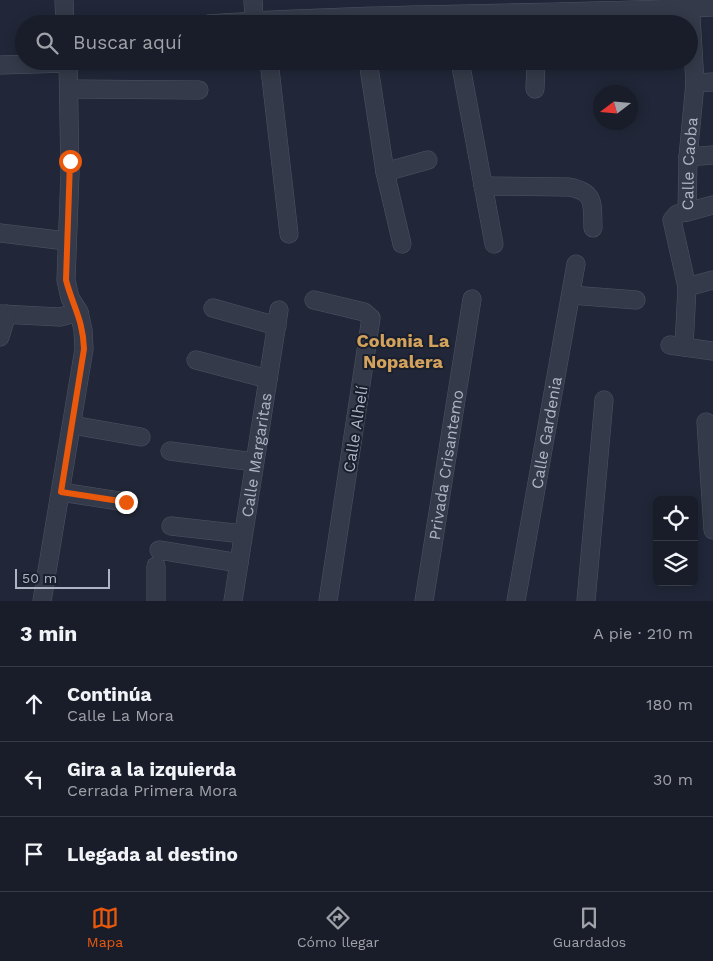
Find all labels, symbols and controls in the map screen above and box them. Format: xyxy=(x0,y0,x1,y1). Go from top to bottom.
search box xyxy=(15,15,698,70)
icon: search xyxy=(33,29,61,57)
text: Buscar aquí xyxy=(73,31,182,54)
north arrow xyxy=(593,85,638,130)
street label: Calle Caoba xyxy=(678,116,702,211)
route start xyxy=(59,150,82,173)
district label: Colonia La Nopalera xyxy=(357,330,450,372)
street label: Calle Gardenia xyxy=(527,375,566,491)
street label: Calle Alhelí xyxy=(339,384,372,474)
street label: Privada Crisantemo xyxy=(425,388,467,541)
street label: Calle Margaritas xyxy=(237,391,276,519)
route end xyxy=(115,491,138,514)
map controls xyxy=(653,496,698,586)
button: locate xyxy=(653,496,698,541)
button: layers xyxy=(653,541,698,586)
scale bar xyxy=(15,566,110,589)
text: 50 m xyxy=(22,570,57,586)
text: 3 min xyxy=(20,621,77,646)
text: A pie · 210 m xyxy=(593,624,693,643)
text: Continúa xyxy=(67,683,151,706)
icon: ahead xyxy=(20,690,48,718)
text: 180 m xyxy=(646,695,693,714)
text: Calle La Mora xyxy=(67,706,174,725)
text: Gira a la izquierda xyxy=(67,758,236,781)
icon: left xyxy=(20,765,48,793)
text: 30 m xyxy=(653,770,693,789)
text: Cerrada Primera Mora xyxy=(67,781,237,800)
icon: arrive xyxy=(20,840,48,868)
text: Llegada al destino xyxy=(67,843,238,866)
tab: Mapa xyxy=(87,904,123,950)
tab: Cómo llegar xyxy=(297,904,379,950)
tab: Guardados xyxy=(553,904,626,950)

